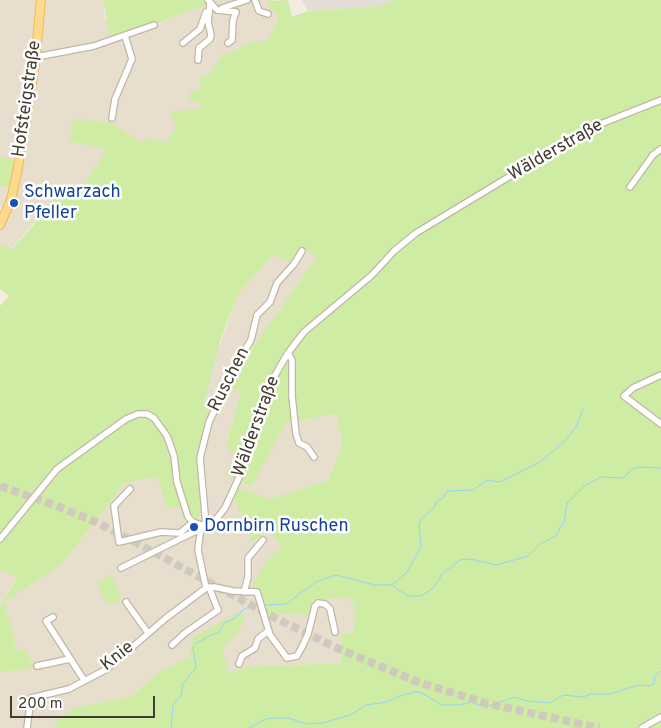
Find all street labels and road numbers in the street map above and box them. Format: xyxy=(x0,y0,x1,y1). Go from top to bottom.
street label: Hofsteigstraße xyxy=(9,39,47,159)
street label: Wälderstraße xyxy=(505,115,607,187)
street label: Ruschen xyxy=(205,344,255,416)
street label: Wälderstraße xyxy=(229,374,285,480)
street label: Knie xyxy=(97,637,139,677)

